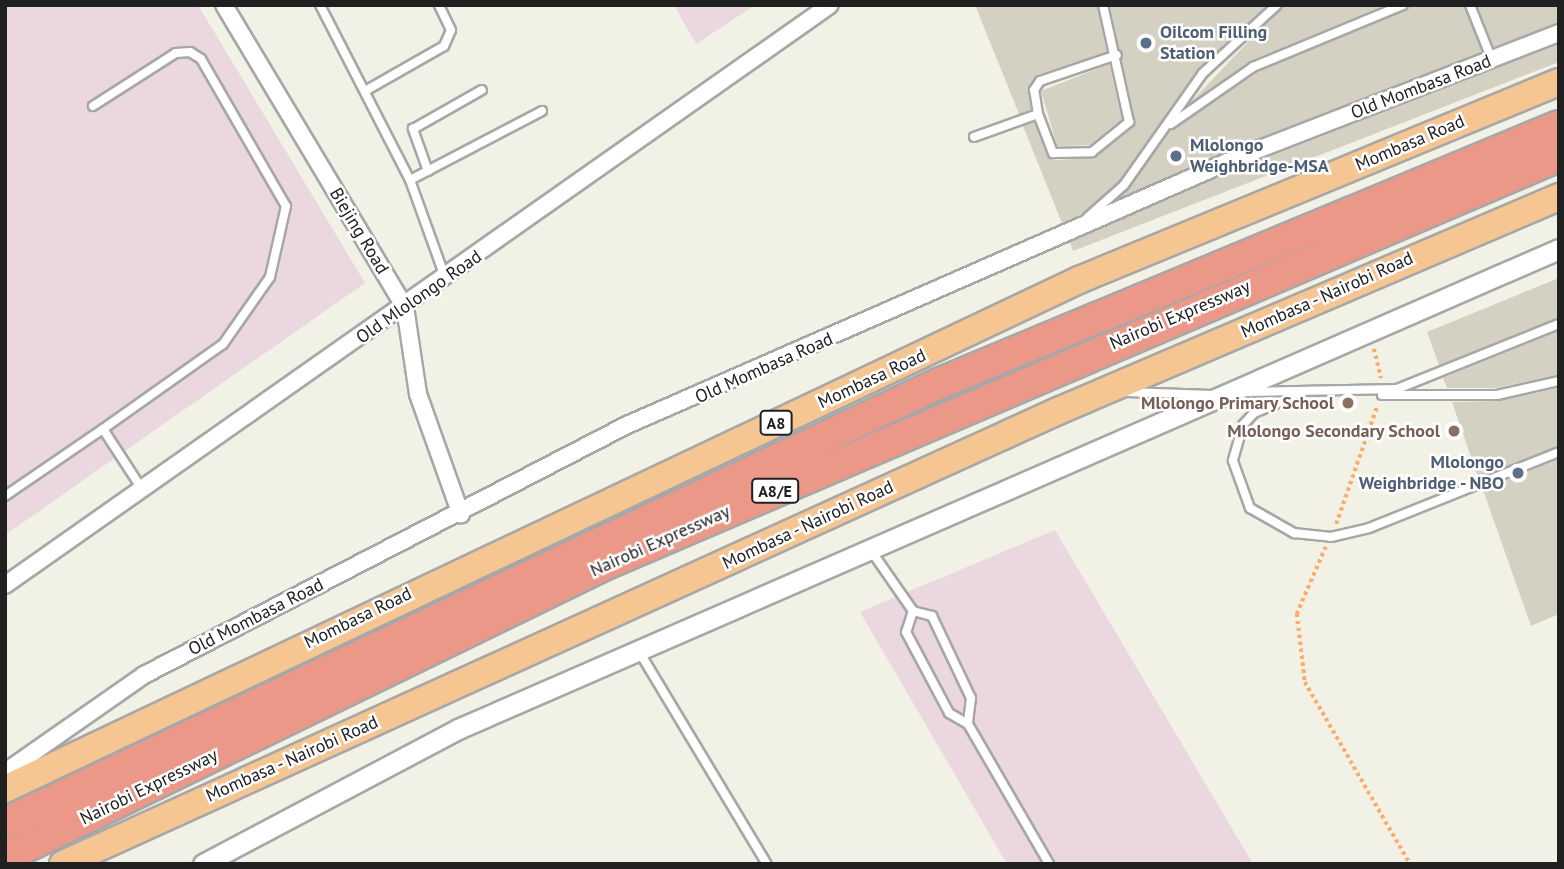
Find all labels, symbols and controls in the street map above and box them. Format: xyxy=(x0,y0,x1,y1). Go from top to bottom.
place label: Oilcom Filling Station xyxy=(1160,22,1267,64)
marker: Oilcom Filling Station xyxy=(1138,35,1154,51)
street label: Old Mombasa Road xyxy=(1348,50,1494,124)
street label: Mombasa Road xyxy=(1352,110,1468,176)
place label: Mlolongo Weighbridge-MSA xyxy=(1190,135,1329,178)
marker: Mlolongo Weighbridge-MSA xyxy=(1168,148,1184,164)
street label: Biejing Road xyxy=(325,184,393,278)
street label: Old Mlolongo Road xyxy=(352,246,486,348)
street label: Mombasa - Nairobi Road xyxy=(1236,247,1418,343)
street label: Nairobi Expressway xyxy=(1106,276,1254,354)
street label: Old Mombasa Road xyxy=(692,328,836,408)
street label: Mombasa Road xyxy=(815,345,929,413)
place label: Mlolongo Primary School xyxy=(1140,392,1334,414)
marker: Mlolongo Primary School xyxy=(1340,395,1356,411)
road number: A8 xyxy=(758,410,794,436)
place label: Mlolongo Secondary School xyxy=(1227,420,1440,442)
marker: Mlolongo Secondary School xyxy=(1446,423,1462,439)
place label: Mlolongo Weighbridge - NBO xyxy=(1357,452,1504,494)
marker: Mlolongo Weighbridge - NBO xyxy=(1510,465,1526,481)
street label: Mombasa - Nairobi Road xyxy=(718,475,898,575)
road number: A8/E xyxy=(750,478,800,504)
street label: Nairobi Expressway xyxy=(587,501,733,581)
street label: Old Mombasa Road xyxy=(185,574,327,660)
street label: Mombasa Road xyxy=(301,583,415,653)
street label: Mombasa - Nairobi Road xyxy=(201,711,383,807)
street label: Nairobi Expressway xyxy=(77,744,221,830)

